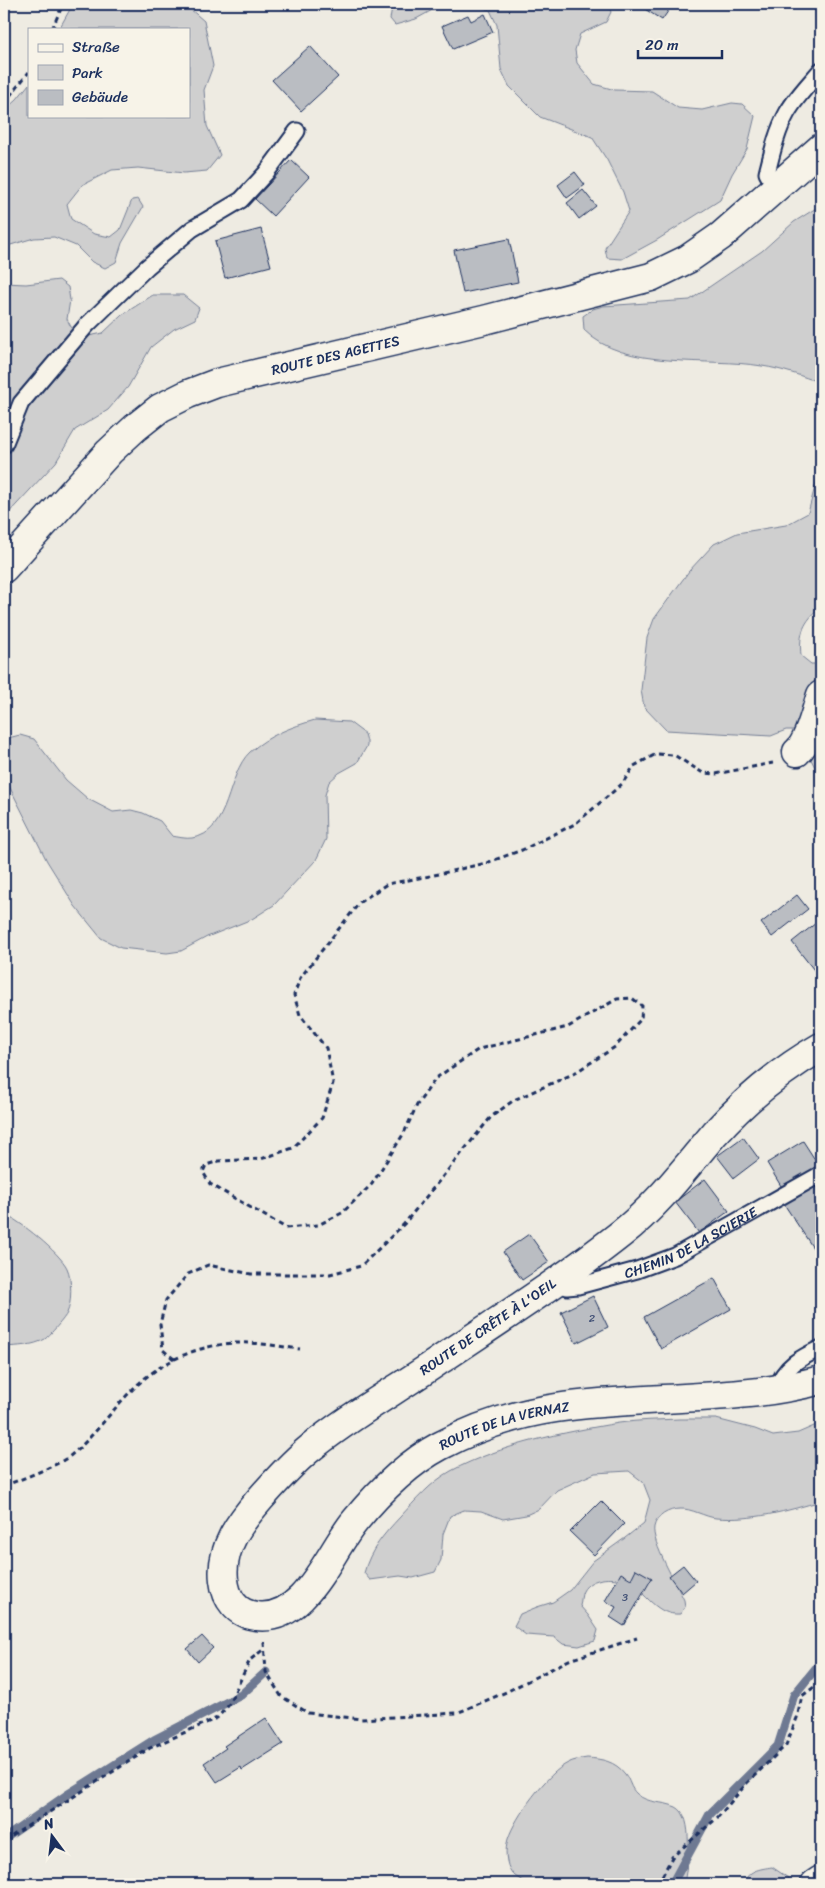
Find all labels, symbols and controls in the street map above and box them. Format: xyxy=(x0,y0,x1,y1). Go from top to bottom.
legend xyxy=(28,28,190,118)
scale bar xyxy=(638,28,721,60)
text: 20 m xyxy=(645,32,679,58)
text: Straße xyxy=(72,34,120,60)
text: Park xyxy=(72,60,103,86)
text: Gebäude xyxy=(72,84,128,110)
street label: ROUTE DES AGETTES xyxy=(269,328,402,382)
street label: CHEMIN DE LA SCIERIE xyxy=(622,1199,763,1285)
street label: ROUTE DE CRÊTE À L'OEIL xyxy=(414,1271,562,1382)
house number: 2 xyxy=(589,1309,596,1328)
street label: ROUTE DE LA VERNAZ xyxy=(434,1394,571,1457)
house number: 3 xyxy=(622,1588,628,1607)
north arrow xyxy=(28,1810,78,1860)
text: N xyxy=(40,1811,57,1838)

